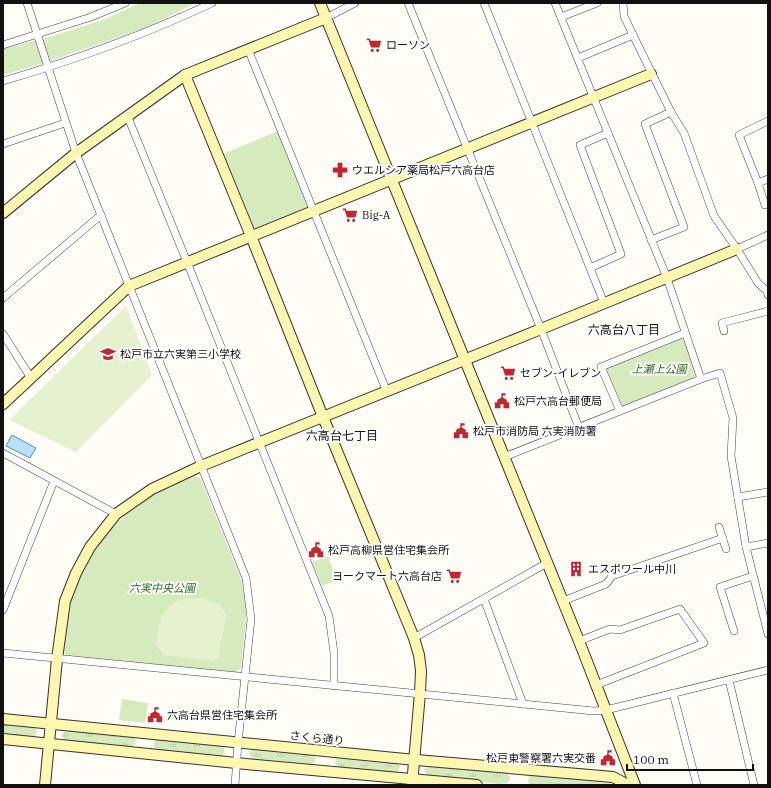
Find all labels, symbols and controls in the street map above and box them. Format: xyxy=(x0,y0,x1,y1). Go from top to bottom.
supermarket icon: ローソン xyxy=(365,36,383,54)
place label: ローソン xyxy=(386,38,430,52)
pharmacy icon: ウエルシア薬局松戸六高台店 xyxy=(331,161,349,179)
place label: ウエルシア薬局松戸六高台店 xyxy=(352,163,495,177)
supermarket icon: Big-A xyxy=(341,206,359,224)
place label: Big-A xyxy=(362,208,391,222)
district label: 六高台八丁目 xyxy=(588,322,660,337)
school or university icon: 松戸市立六実第三小学校 xyxy=(99,345,117,363)
place label: 松戸市立六実第三小学校 xyxy=(120,347,241,361)
park label: 上瀬上公園 xyxy=(632,362,688,376)
supermarket icon: セブン-イレブン xyxy=(499,364,517,382)
place label: セブン-イレブン xyxy=(520,366,601,380)
public building icon: 松戸六高台郵便局 xyxy=(493,392,511,410)
place label: 松戸六高台郵便局 xyxy=(514,394,602,408)
public building icon: 松戸市消防局 六実消防署 xyxy=(452,422,470,440)
place label: 松戸市消防局 六実消防署 xyxy=(473,424,597,438)
district label: 六高台七丁目 xyxy=(306,428,378,443)
public building icon: 松戸高柳県営住宅集会所 xyxy=(307,541,325,559)
place label: 松戸高柳県営住宅集会所 xyxy=(328,543,450,557)
building icon: エスポワール中川 xyxy=(567,560,585,578)
place label: エスポワール中川 xyxy=(588,562,676,576)
supermarket icon: ヨークマート六高台店 xyxy=(445,567,463,585)
place label: ヨークマート六高台店 xyxy=(332,569,442,583)
park label: 六実中央公園 xyxy=(129,581,197,595)
public building icon: 六高台県営住宅集会所 xyxy=(146,706,164,724)
place label: 六高台県営住宅集会所 xyxy=(167,708,278,722)
street label: さくら通り xyxy=(289,728,345,748)
scale bar xyxy=(627,746,753,772)
public building icon: 松戸東警察署六実交番 xyxy=(599,749,617,767)
place label: 松戸東警察署六実交番 xyxy=(486,751,596,765)
text: 100 m xyxy=(633,752,669,767)

